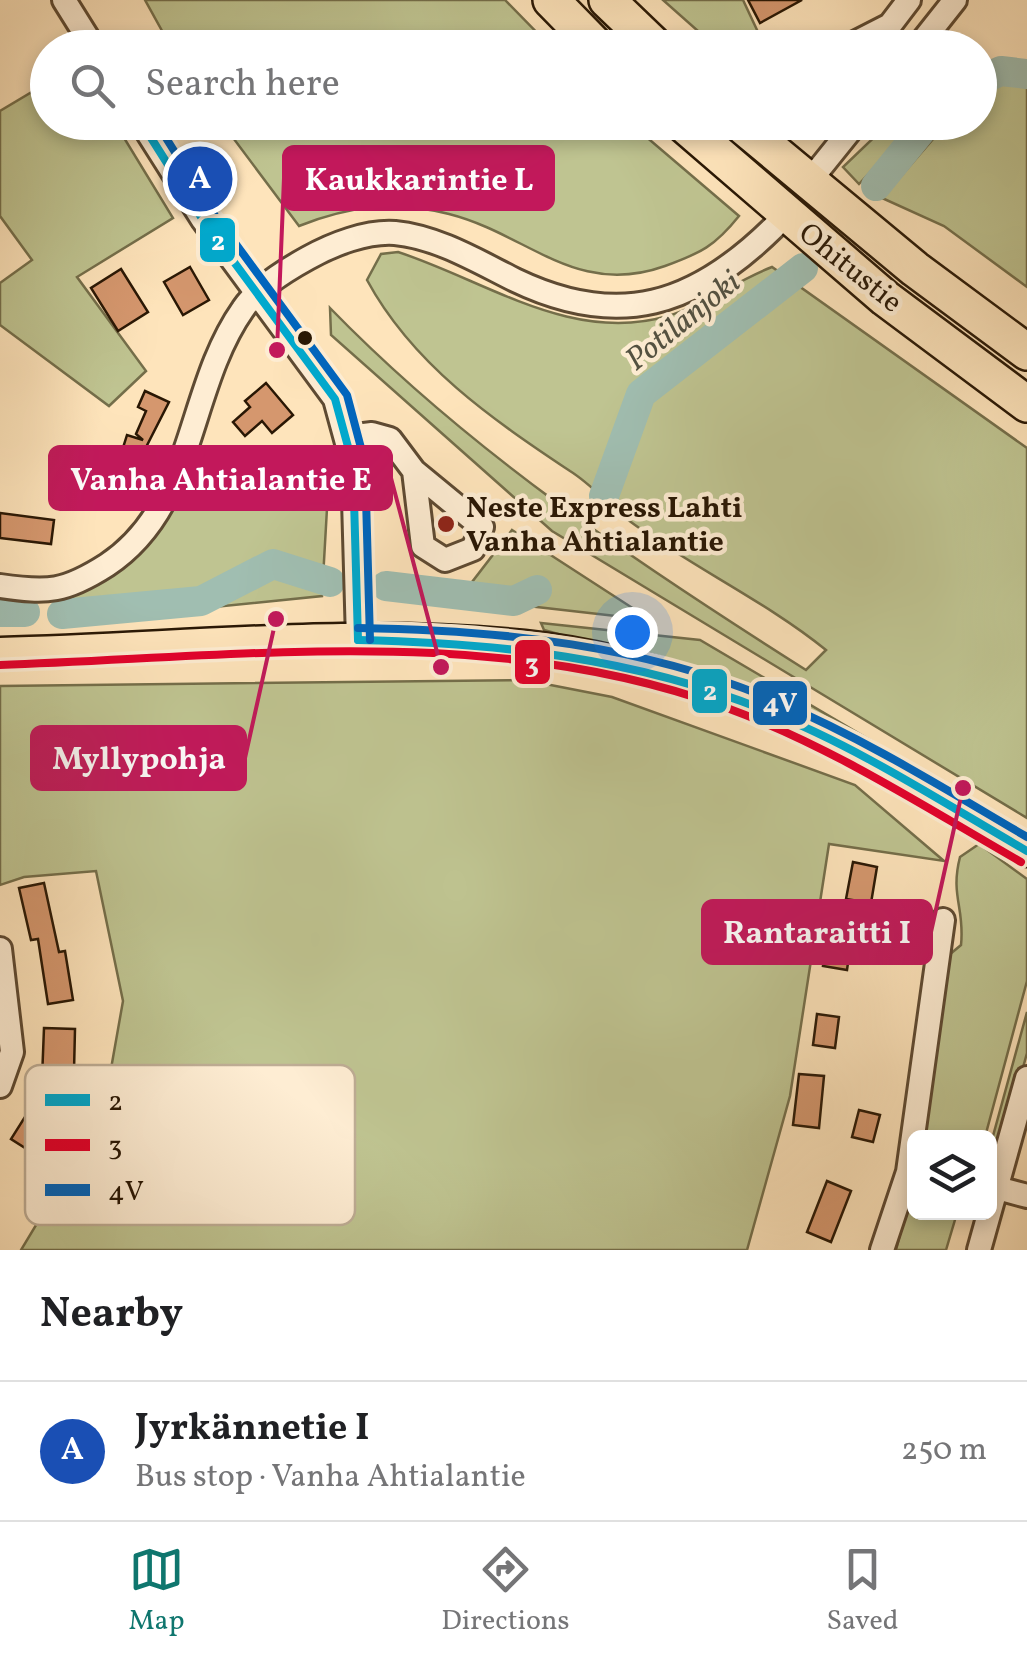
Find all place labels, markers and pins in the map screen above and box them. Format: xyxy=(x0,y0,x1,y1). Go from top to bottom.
pin: A xyxy=(168,142,232,216)
callout: Kaukkarintie L xyxy=(284,147,553,209)
unlabelled marker xyxy=(295,328,315,348)
callout: Vanha Ahtialantie E xyxy=(50,447,391,509)
place label: Neste Express Lahti Vanha Ahtialantie xyxy=(466,488,743,564)
marker: Neste Express Lahti Vanha Ahtialantie xyxy=(435,513,457,535)
callout: Myllypohja xyxy=(32,727,245,789)
callout: Rantaraitti I xyxy=(703,901,931,963)

